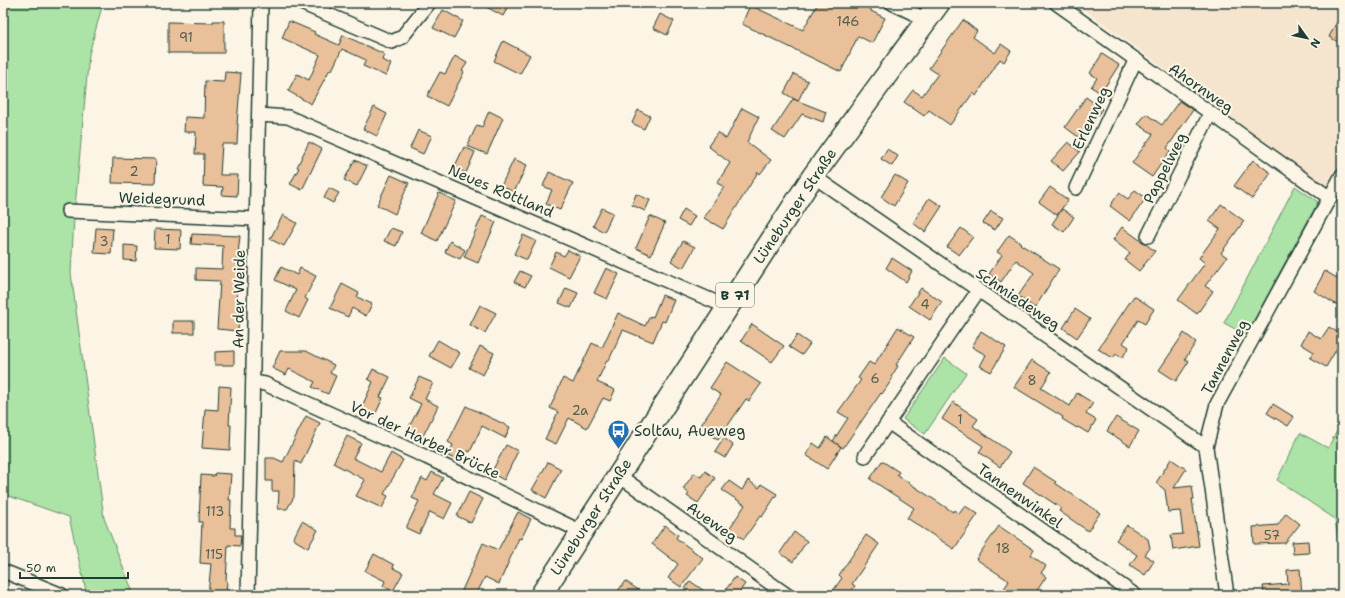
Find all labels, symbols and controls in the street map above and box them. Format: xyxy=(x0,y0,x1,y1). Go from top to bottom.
house number: 146 xyxy=(837,13,859,30)
north arrow xyxy=(1287,18,1327,58)
house number: 91 xyxy=(179,29,193,46)
text: N xyxy=(1306,35,1324,51)
street label: Ahornweg xyxy=(1165,58,1237,118)
street label: Erlenweg xyxy=(1068,83,1114,153)
street label: Pappelweg xyxy=(1139,129,1191,207)
street label: Lüneburger Straße xyxy=(749,144,841,268)
street label: Neues Rottland xyxy=(445,160,557,222)
house number: 2 xyxy=(129,163,139,180)
street label: Weidegrund xyxy=(118,187,206,211)
house number: 1 xyxy=(165,231,171,248)
house number: 3 xyxy=(99,233,109,250)
street label: An der Weide xyxy=(228,249,250,349)
street label: Schmiedeweg xyxy=(972,263,1064,335)
road number: B 71 xyxy=(716,283,754,307)
house number: 4 xyxy=(920,296,930,313)
street label: Tannenweg xyxy=(1197,316,1253,398)
house number: 6 xyxy=(870,370,880,387)
house number: 8 xyxy=(1027,372,1037,389)
street label: Vor der Harber Brücke xyxy=(347,396,503,484)
house number: 2a xyxy=(572,402,588,419)
house number: 1 xyxy=(957,411,963,428)
bus stop icon: Soltau, Aueweg xyxy=(605,418,631,451)
place label: Soltau, Aueweg xyxy=(634,421,745,441)
street label: Lüneburger Straße xyxy=(546,455,636,579)
street label: Tannenwinkel xyxy=(973,459,1067,533)
street label: Aueweg xyxy=(683,497,741,547)
house number: 113 xyxy=(206,503,224,520)
house number: 57 xyxy=(1264,527,1280,544)
house number: 18 xyxy=(996,540,1010,557)
house number: 115 xyxy=(205,546,223,563)
scale bar xyxy=(20,554,128,580)
text: 50 m xyxy=(26,560,56,576)

